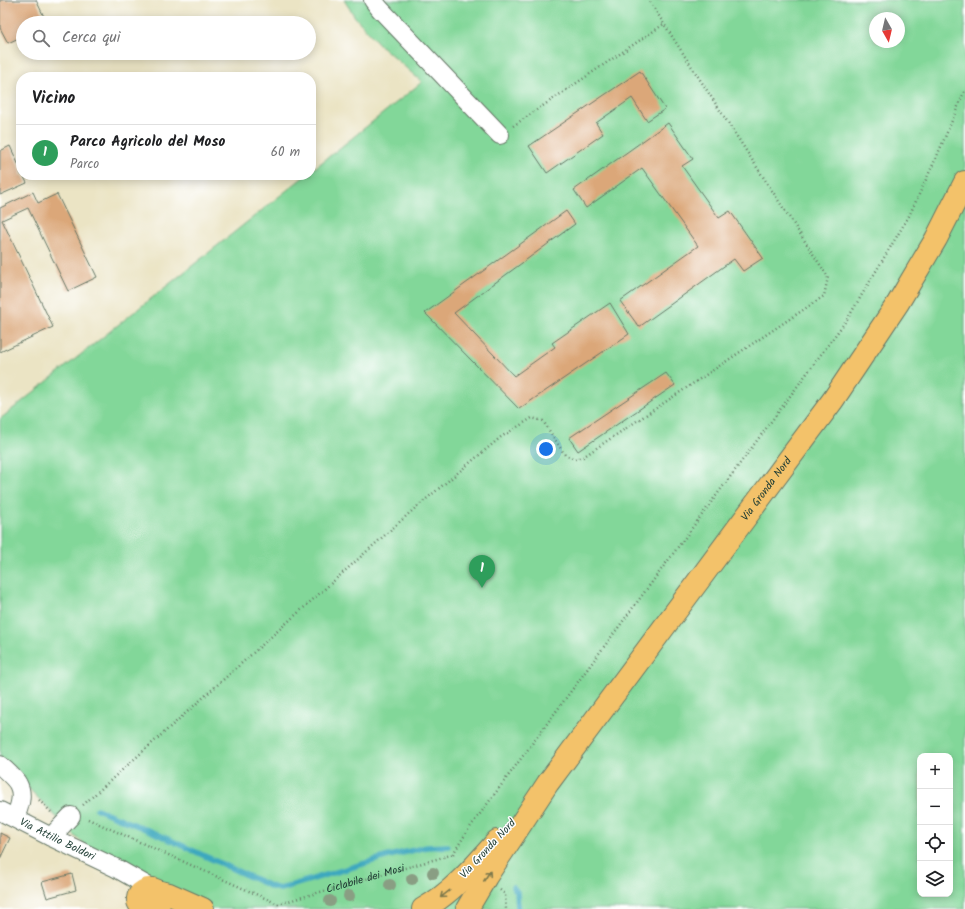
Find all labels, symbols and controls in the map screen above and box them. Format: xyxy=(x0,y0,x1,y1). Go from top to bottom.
north arrow xyxy=(869,12,905,48)
search box xyxy=(16,16,316,60)
text: Cerca qui xyxy=(62,26,120,50)
icon: search xyxy=(30,27,52,49)
text: Vicino xyxy=(32,85,75,112)
text: Parco Agricolo del Moso xyxy=(70,130,225,154)
text: 1 xyxy=(43,142,47,163)
text: 60 m xyxy=(271,142,300,163)
text: Parco xyxy=(70,154,99,175)
your location xyxy=(536,439,556,459)
street label: Via Gronda Nord xyxy=(737,453,797,525)
pin: 1 xyxy=(469,555,495,588)
map controls xyxy=(917,753,953,897)
button: + xyxy=(917,753,953,789)
button: − xyxy=(917,789,953,825)
street label: Via Attilio Boldori xyxy=(16,813,98,866)
street label: Via Gronda Nord xyxy=(456,815,521,883)
button: locate xyxy=(917,825,953,861)
street label: Ciclabile dei Mosi xyxy=(324,859,407,899)
button: layers xyxy=(917,861,953,897)
one-way arrow xyxy=(483,871,491,882)
one-way arrow xyxy=(439,889,450,898)

